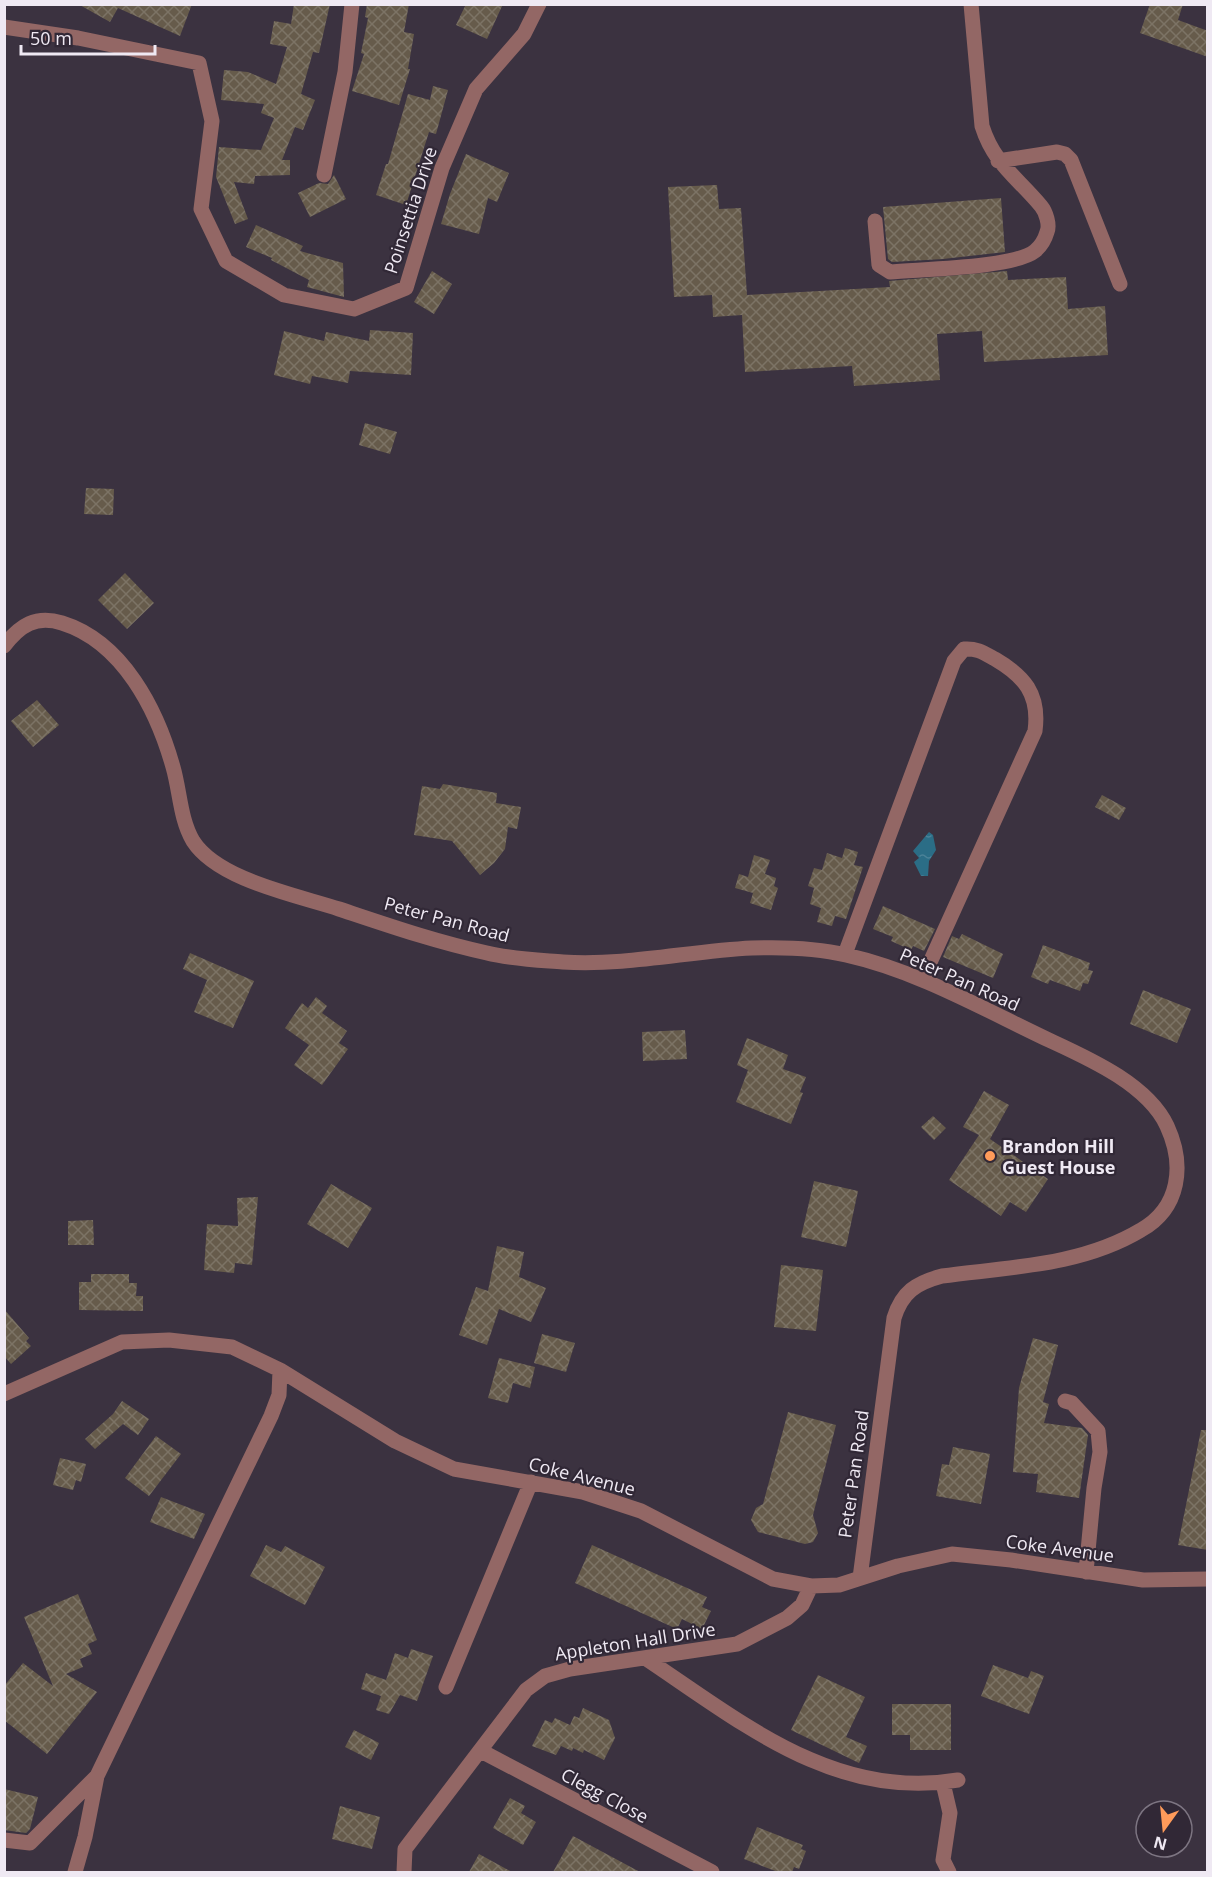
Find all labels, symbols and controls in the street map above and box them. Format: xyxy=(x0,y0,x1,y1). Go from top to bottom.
scale bar xyxy=(21,18,154,56)
text: 50 m xyxy=(30,26,72,50)
street label: Poinsettia Drive xyxy=(378,143,442,277)
street label: Peter Pan Road xyxy=(382,891,512,947)
street label: Peter Pan Road xyxy=(896,942,1024,1016)
place label: Brandon Hill Guest House xyxy=(1002,1134,1115,1179)
marker: Brandon Hill Guest House xyxy=(983,1149,997,1163)
street label: Peter Pan Road xyxy=(832,1408,874,1540)
street label: Coke Avenue xyxy=(526,1451,638,1501)
street label: Coke Avenue xyxy=(1004,1529,1116,1567)
street label: Appleton Hall Drive xyxy=(553,1616,717,1666)
street label: Clegg Close xyxy=(557,1762,653,1828)
north arrow xyxy=(1134,1799,1194,1859)
text: N xyxy=(1151,1831,1169,1856)

